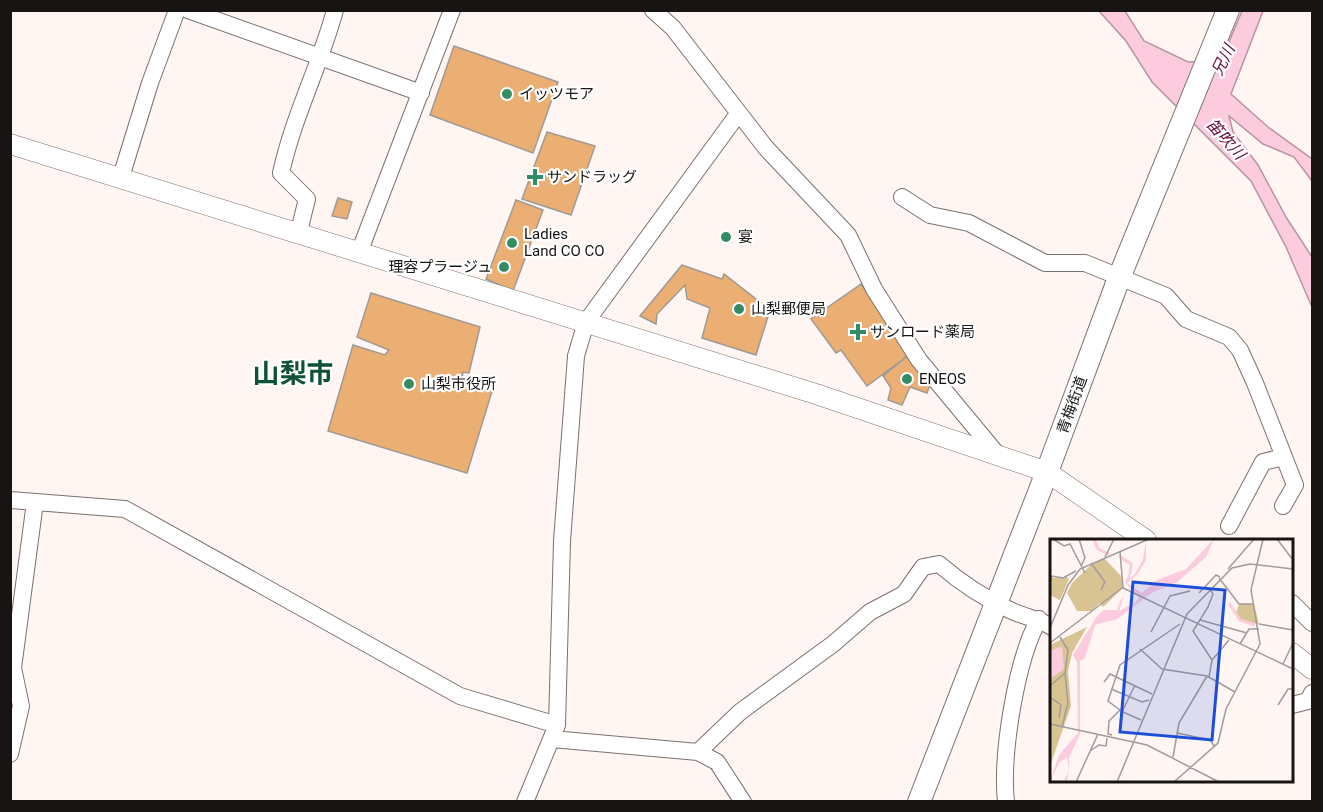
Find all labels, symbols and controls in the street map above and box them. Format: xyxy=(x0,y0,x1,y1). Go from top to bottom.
water label: 兄川 xyxy=(1207,40,1239,79)
place label: イッツモア xyxy=(519,85,594,103)
marker: イッツモア xyxy=(500,87,514,101)
water label: 笛吹川 xyxy=(1203,115,1250,165)
place label: サンドラッグ xyxy=(547,168,637,186)
marker: サンドラッグ xyxy=(528,170,542,184)
place label: Ladies Land CO CO xyxy=(524,225,605,260)
place label: 宴 xyxy=(738,228,753,246)
marker: 宴 xyxy=(719,230,733,244)
marker: Ladies Land CO CO xyxy=(505,236,519,250)
place label: 理容プラージュ xyxy=(388,258,492,276)
marker: 理容プラージュ xyxy=(497,260,511,274)
place label: 山梨郵便局 xyxy=(751,300,826,318)
marker: 山梨郵便局 xyxy=(732,302,746,316)
place label: サンロード薬局 xyxy=(870,323,975,341)
marker: サンロード薬局 xyxy=(851,325,865,339)
district label: 山梨市 xyxy=(253,358,334,390)
place label: ENEOS xyxy=(919,370,966,388)
marker: ENEOS xyxy=(900,372,914,386)
street label: 青梅街道 xyxy=(1053,374,1091,436)
place label: 山梨市役所 xyxy=(421,375,496,393)
marker: 山梨市役所 xyxy=(402,377,416,391)
inset map xyxy=(1050,539,1293,782)

